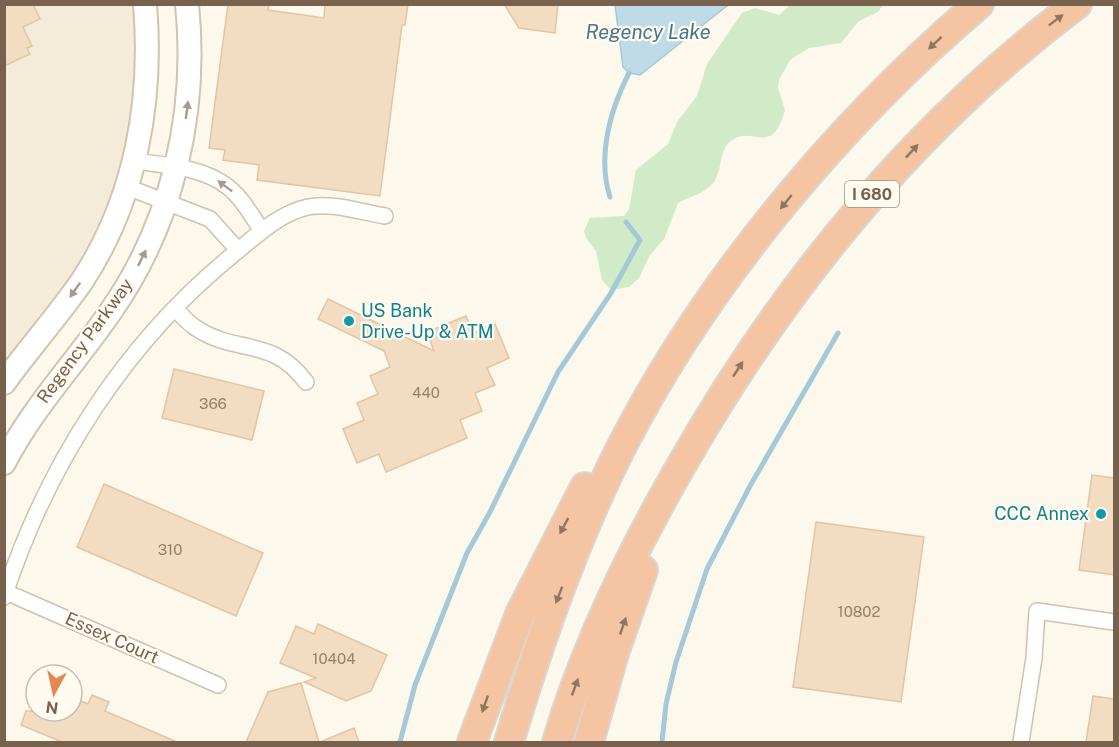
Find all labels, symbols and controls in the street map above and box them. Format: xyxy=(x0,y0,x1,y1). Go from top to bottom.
one-way arrow xyxy=(1047,14,1063,26)
water label: Regency Lake xyxy=(585,20,711,44)
one-way arrow xyxy=(928,36,943,49)
one-way arrow xyxy=(183,100,192,119)
one-way arrow xyxy=(904,144,918,158)
one-way arrow xyxy=(217,180,233,192)
road number: I 680 xyxy=(845,181,899,207)
one-way arrow xyxy=(780,194,793,210)
one-way arrow xyxy=(137,249,147,267)
street label: Regency Parkway xyxy=(32,274,137,407)
one-way arrow xyxy=(69,281,81,297)
place label: US Bank Drive-Up & ATM xyxy=(361,300,494,342)
marker: US Bank Drive-Up & ATM xyxy=(342,314,356,328)
one-way arrow xyxy=(733,361,744,377)
house number: 440 xyxy=(412,384,440,401)
house number: 366 xyxy=(199,395,227,412)
place label: CCC Annex xyxy=(994,503,1089,524)
marker: CCC Annex xyxy=(1094,507,1108,521)
one-way arrow xyxy=(559,518,569,535)
house number: 310 xyxy=(158,541,182,558)
one-way arrow xyxy=(553,586,563,604)
house number: 10802 xyxy=(838,603,881,620)
street label: Essex Court xyxy=(62,608,162,668)
one-way arrow xyxy=(618,617,628,635)
house number: 10404 xyxy=(312,650,356,667)
north arrow xyxy=(24,663,84,723)
one-way arrow xyxy=(571,678,581,696)
one-way arrow xyxy=(480,695,490,713)
text: N xyxy=(44,697,60,718)

